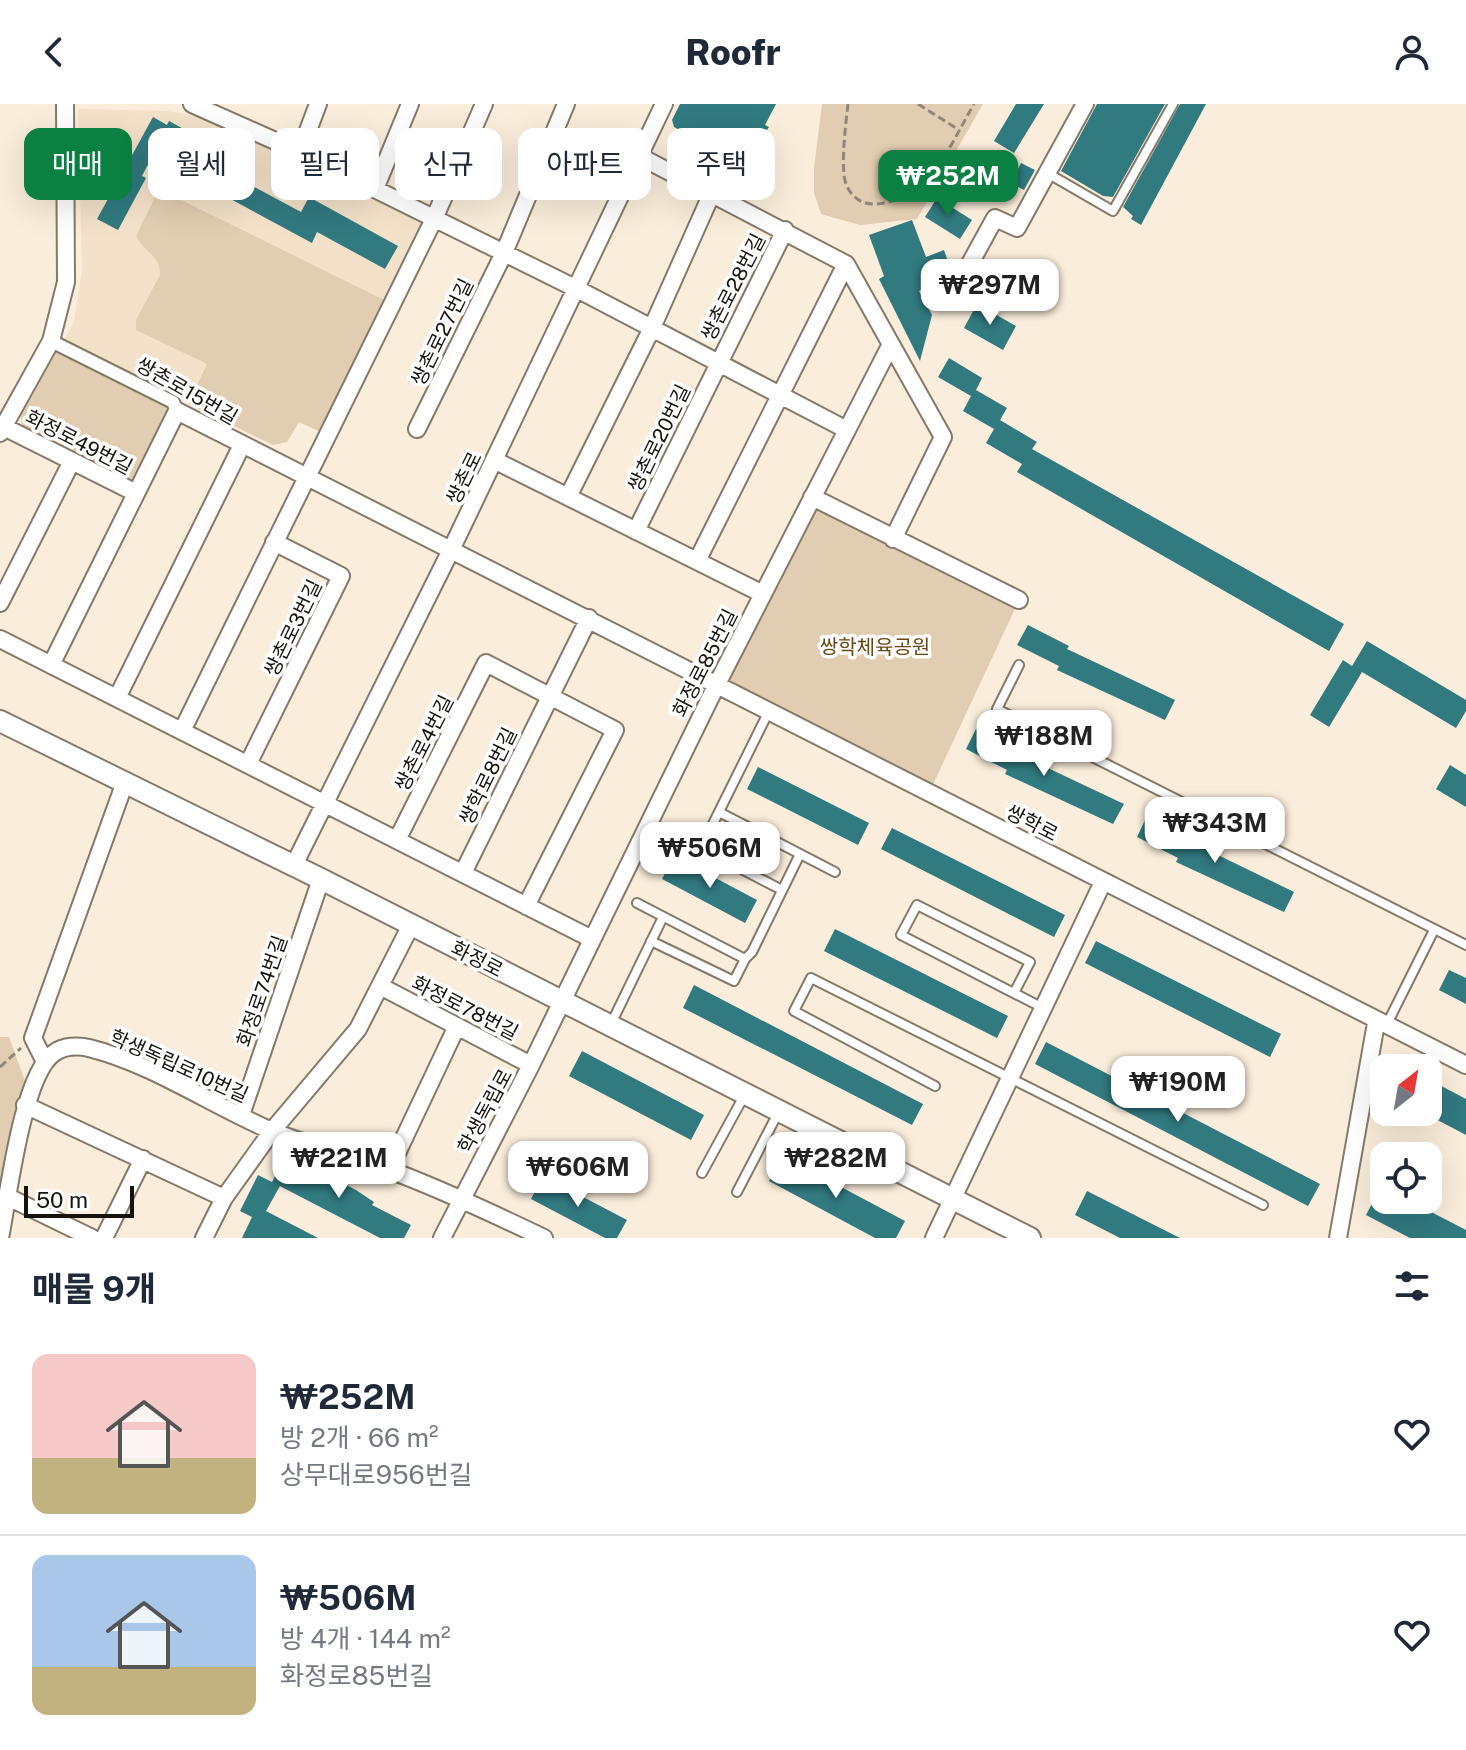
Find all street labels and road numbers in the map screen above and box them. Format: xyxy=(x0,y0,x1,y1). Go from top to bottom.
street label: 쌍촌로28번길 xyxy=(696,229,770,345)
street label: 쌍촌로27번길 xyxy=(406,275,478,389)
street label: 쌍촌로15번길 xyxy=(132,352,242,430)
street label: 쌍촌로20번길 xyxy=(623,381,695,495)
street label: 화정로49번길 xyxy=(21,405,137,479)
street label: 쌍촌로 xyxy=(441,448,487,508)
street label: 쌍촌로3번길 xyxy=(259,576,327,680)
street label: 화정로85번길 xyxy=(668,605,742,721)
street label: 쌍촌로4번길 xyxy=(390,691,458,795)
street label: 쌍학로8번길 xyxy=(454,724,522,828)
street label: 쌍학로 xyxy=(1002,800,1062,846)
street label: 화정로74번길 xyxy=(232,932,292,1050)
street label: 화정로 xyxy=(447,936,507,982)
street label: 화정로78번길 xyxy=(408,971,522,1045)
street label: 학생독립로10번길 xyxy=(106,1025,252,1107)
street label: 학생독립로 xyxy=(453,1065,517,1157)

